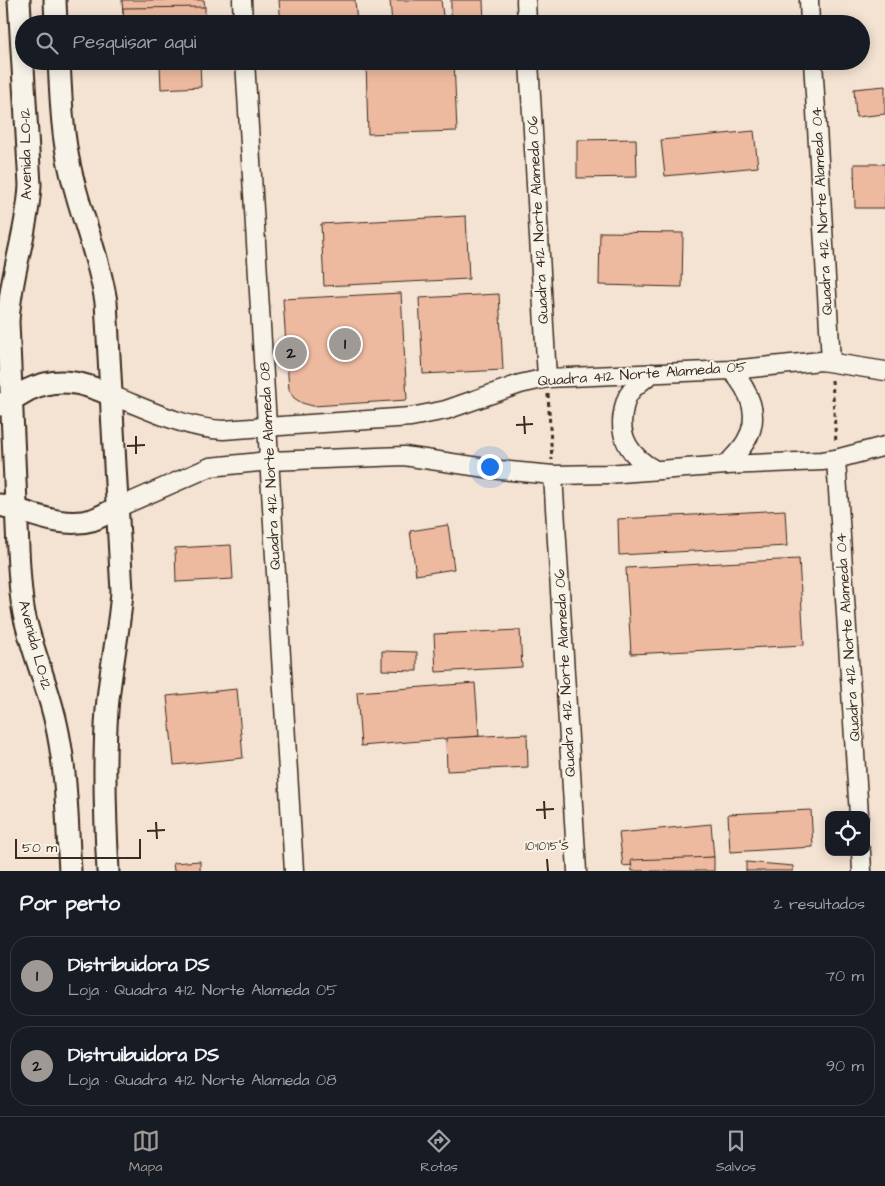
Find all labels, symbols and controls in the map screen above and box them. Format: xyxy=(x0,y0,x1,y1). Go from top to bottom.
search box xyxy=(15,15,870,70)
icon: search xyxy=(33,29,61,57)
text: Pesquisar aqui xyxy=(73,29,196,56)
street label: Quadra 412 Norte Alameda 04 xyxy=(806,106,838,316)
street label: Avenida LO-12 xyxy=(15,107,37,200)
street label: Quadra 412 Norte Alameda 06 xyxy=(522,115,554,324)
pin: 1 xyxy=(329,325,361,363)
pin: 2 xyxy=(275,334,307,372)
street label: Quadra 412 Norte Alameda 05 xyxy=(537,356,748,392)
street label: Quadra 412 Norte Alameda 08 xyxy=(254,361,286,571)
your location xyxy=(477,454,503,480)
street label: Quadra 412 Norte Alameda 04 xyxy=(830,532,866,742)
street label: Quadra 412 Norte Alameda 06 xyxy=(549,568,581,777)
street label: Avenida LO-12 xyxy=(13,598,57,693)
map controls xyxy=(825,811,870,856)
button: locate xyxy=(825,811,870,856)
scale bar xyxy=(15,836,141,859)
text: 50 m xyxy=(22,838,57,858)
text: 10°10'15"S xyxy=(525,838,569,855)
text: Por perto xyxy=(20,889,120,918)
text: 2 resultados xyxy=(773,893,865,915)
text: Distribuidora DS xyxy=(68,952,210,979)
text: 1 xyxy=(36,965,38,987)
text: 70 m xyxy=(825,965,864,987)
text: Loja · Quadra 412 Norte Alameda 05 xyxy=(68,979,337,1001)
text: Distruibuidora DS xyxy=(68,1042,219,1069)
text: 2 xyxy=(32,1055,42,1077)
text: 90 m xyxy=(826,1055,864,1077)
text: Loja · Quadra 412 Norte Alameda 08 xyxy=(68,1069,337,1091)
tab: Mapa xyxy=(129,1127,162,1177)
tab: Rotas xyxy=(420,1127,458,1177)
tab: Salvos xyxy=(716,1127,756,1177)

